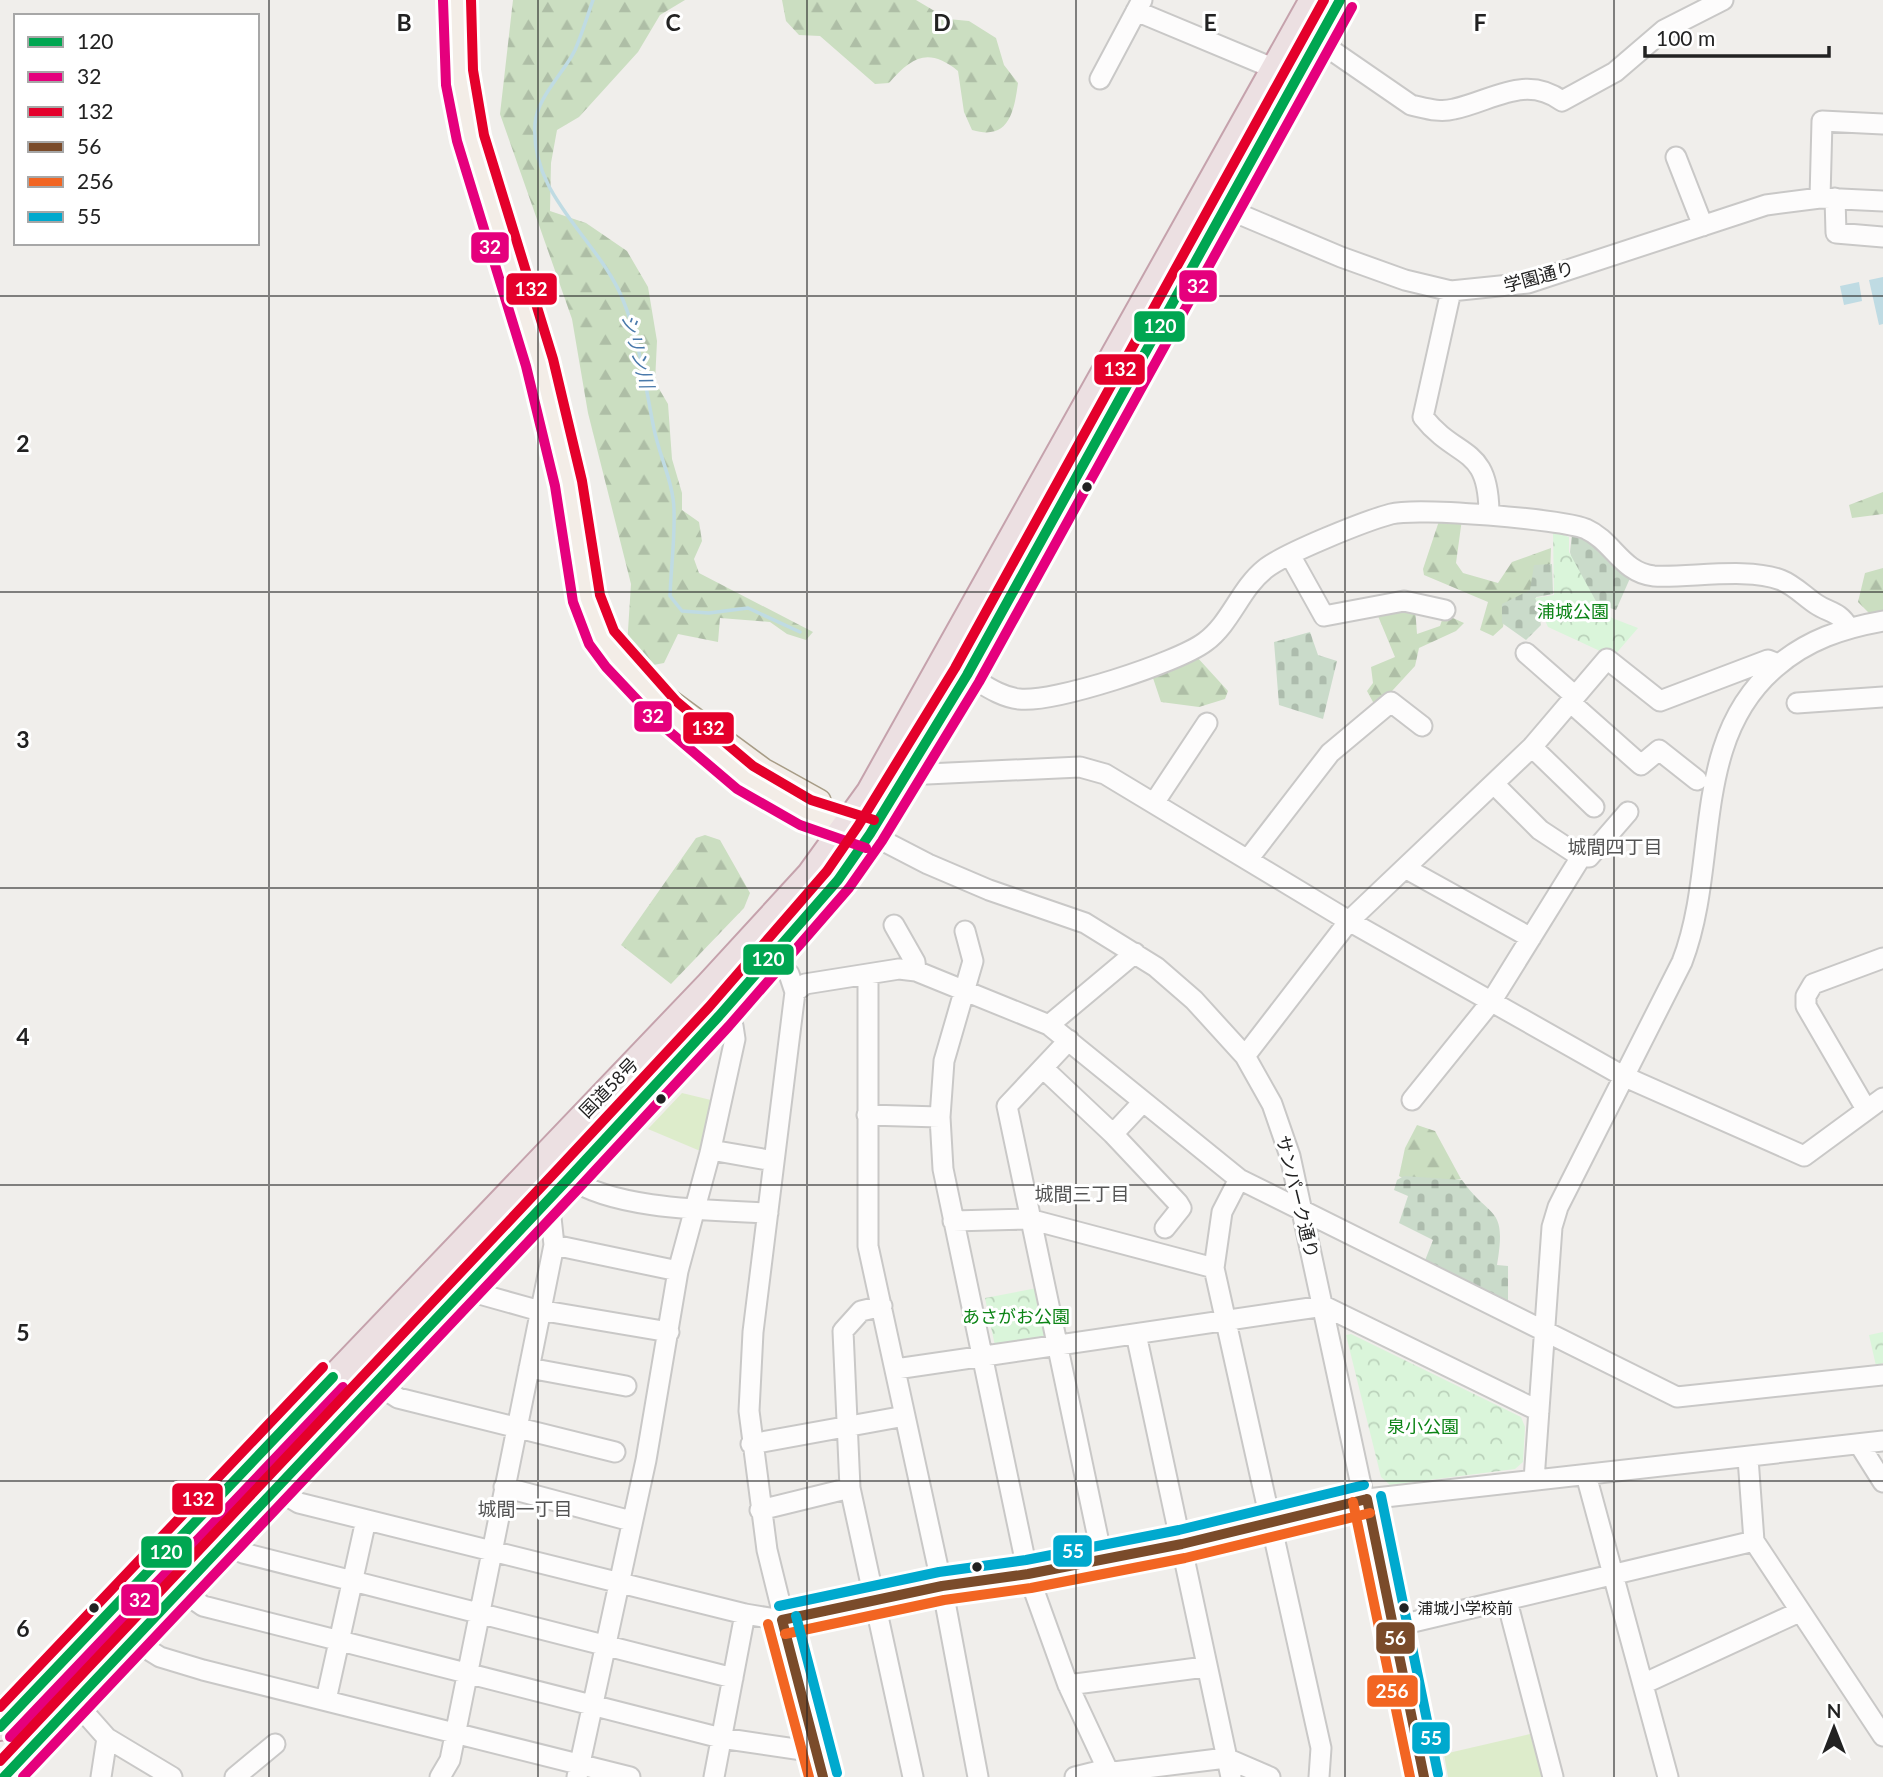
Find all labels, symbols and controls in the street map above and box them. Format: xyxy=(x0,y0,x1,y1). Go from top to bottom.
text: B xyxy=(396,8,412,36)
text: C xyxy=(665,8,681,36)
text: D xyxy=(933,8,951,36)
text: E xyxy=(1203,8,1217,36)
text: F xyxy=(1473,8,1487,36)
legend xyxy=(14,14,259,245)
scale bar xyxy=(1645,14,1829,58)
text: 100 m xyxy=(1656,25,1715,50)
text: 120 xyxy=(77,28,114,53)
text: 32 xyxy=(77,63,101,88)
text: 132 xyxy=(77,98,114,123)
text: 56 xyxy=(77,133,101,158)
text: 256 xyxy=(77,168,114,193)
text: 55 xyxy=(77,203,101,228)
line badge: 32 xyxy=(470,231,510,264)
text: 32 xyxy=(479,235,501,258)
street label: 学園通り xyxy=(1501,256,1576,296)
line badge: 32 xyxy=(1178,269,1218,303)
line badge: 132 xyxy=(505,272,558,306)
text: 32 xyxy=(1187,274,1209,297)
text: 132 xyxy=(514,277,548,300)
line badge: 120 xyxy=(1133,310,1186,343)
water label: シリン川 xyxy=(618,311,660,392)
text: 120 xyxy=(1143,314,1177,337)
line badge: 132 xyxy=(1093,353,1146,386)
text: 132 xyxy=(1103,357,1137,380)
text: 2 xyxy=(16,429,30,457)
unlabelled marker xyxy=(1080,480,1094,494)
park label: 浦城公園 xyxy=(1537,600,1609,622)
line badge: 32 xyxy=(633,700,673,733)
text: 32 xyxy=(642,704,664,727)
line badge: 132 xyxy=(682,711,735,745)
text: 132 xyxy=(691,716,725,739)
text: 3 xyxy=(16,725,30,753)
district label: 城間四丁目 xyxy=(1567,835,1663,858)
line badge: 120 xyxy=(742,943,795,976)
text: 120 xyxy=(751,947,785,970)
text: 4 xyxy=(16,1022,30,1050)
street label: 国道58号 xyxy=(574,1053,642,1122)
unlabelled marker xyxy=(654,1092,668,1106)
street label: サンパーク通り xyxy=(1272,1133,1324,1261)
district label: 城間三丁目 xyxy=(1034,1182,1130,1205)
park label: あさがお公園 xyxy=(962,1305,1070,1327)
text: 5 xyxy=(16,1318,30,1346)
park label: 泉小公園 xyxy=(1387,1415,1459,1437)
line badge: 132 xyxy=(171,1482,224,1516)
text: 132 xyxy=(181,1487,215,1510)
district label: 城間一丁目 xyxy=(477,1497,573,1520)
line badge: 55 xyxy=(1052,1534,1093,1568)
line badge: 120 xyxy=(140,1535,193,1569)
text: 55 xyxy=(1062,1539,1084,1562)
text: 120 xyxy=(149,1540,183,1563)
unlabelled marker xyxy=(970,1560,984,1574)
line badge: 32 xyxy=(120,1583,160,1617)
text: 32 xyxy=(129,1588,151,1611)
place label: 浦城小学校前 xyxy=(1417,1598,1513,1617)
unlabelled marker xyxy=(87,1601,101,1615)
marker: 浦城小学校前 xyxy=(1397,1601,1411,1615)
text: 6 xyxy=(16,1614,30,1642)
line badge: 56 xyxy=(1375,1621,1416,1655)
text: 56 xyxy=(1384,1626,1406,1649)
line badge: 256 xyxy=(1366,1674,1419,1708)
text: 256 xyxy=(1375,1679,1409,1702)
north arrow xyxy=(1799,1693,1869,1763)
text: N xyxy=(1827,1699,1841,1722)
line badge: 55 xyxy=(1411,1721,1451,1755)
text: 55 xyxy=(1420,1726,1442,1749)

